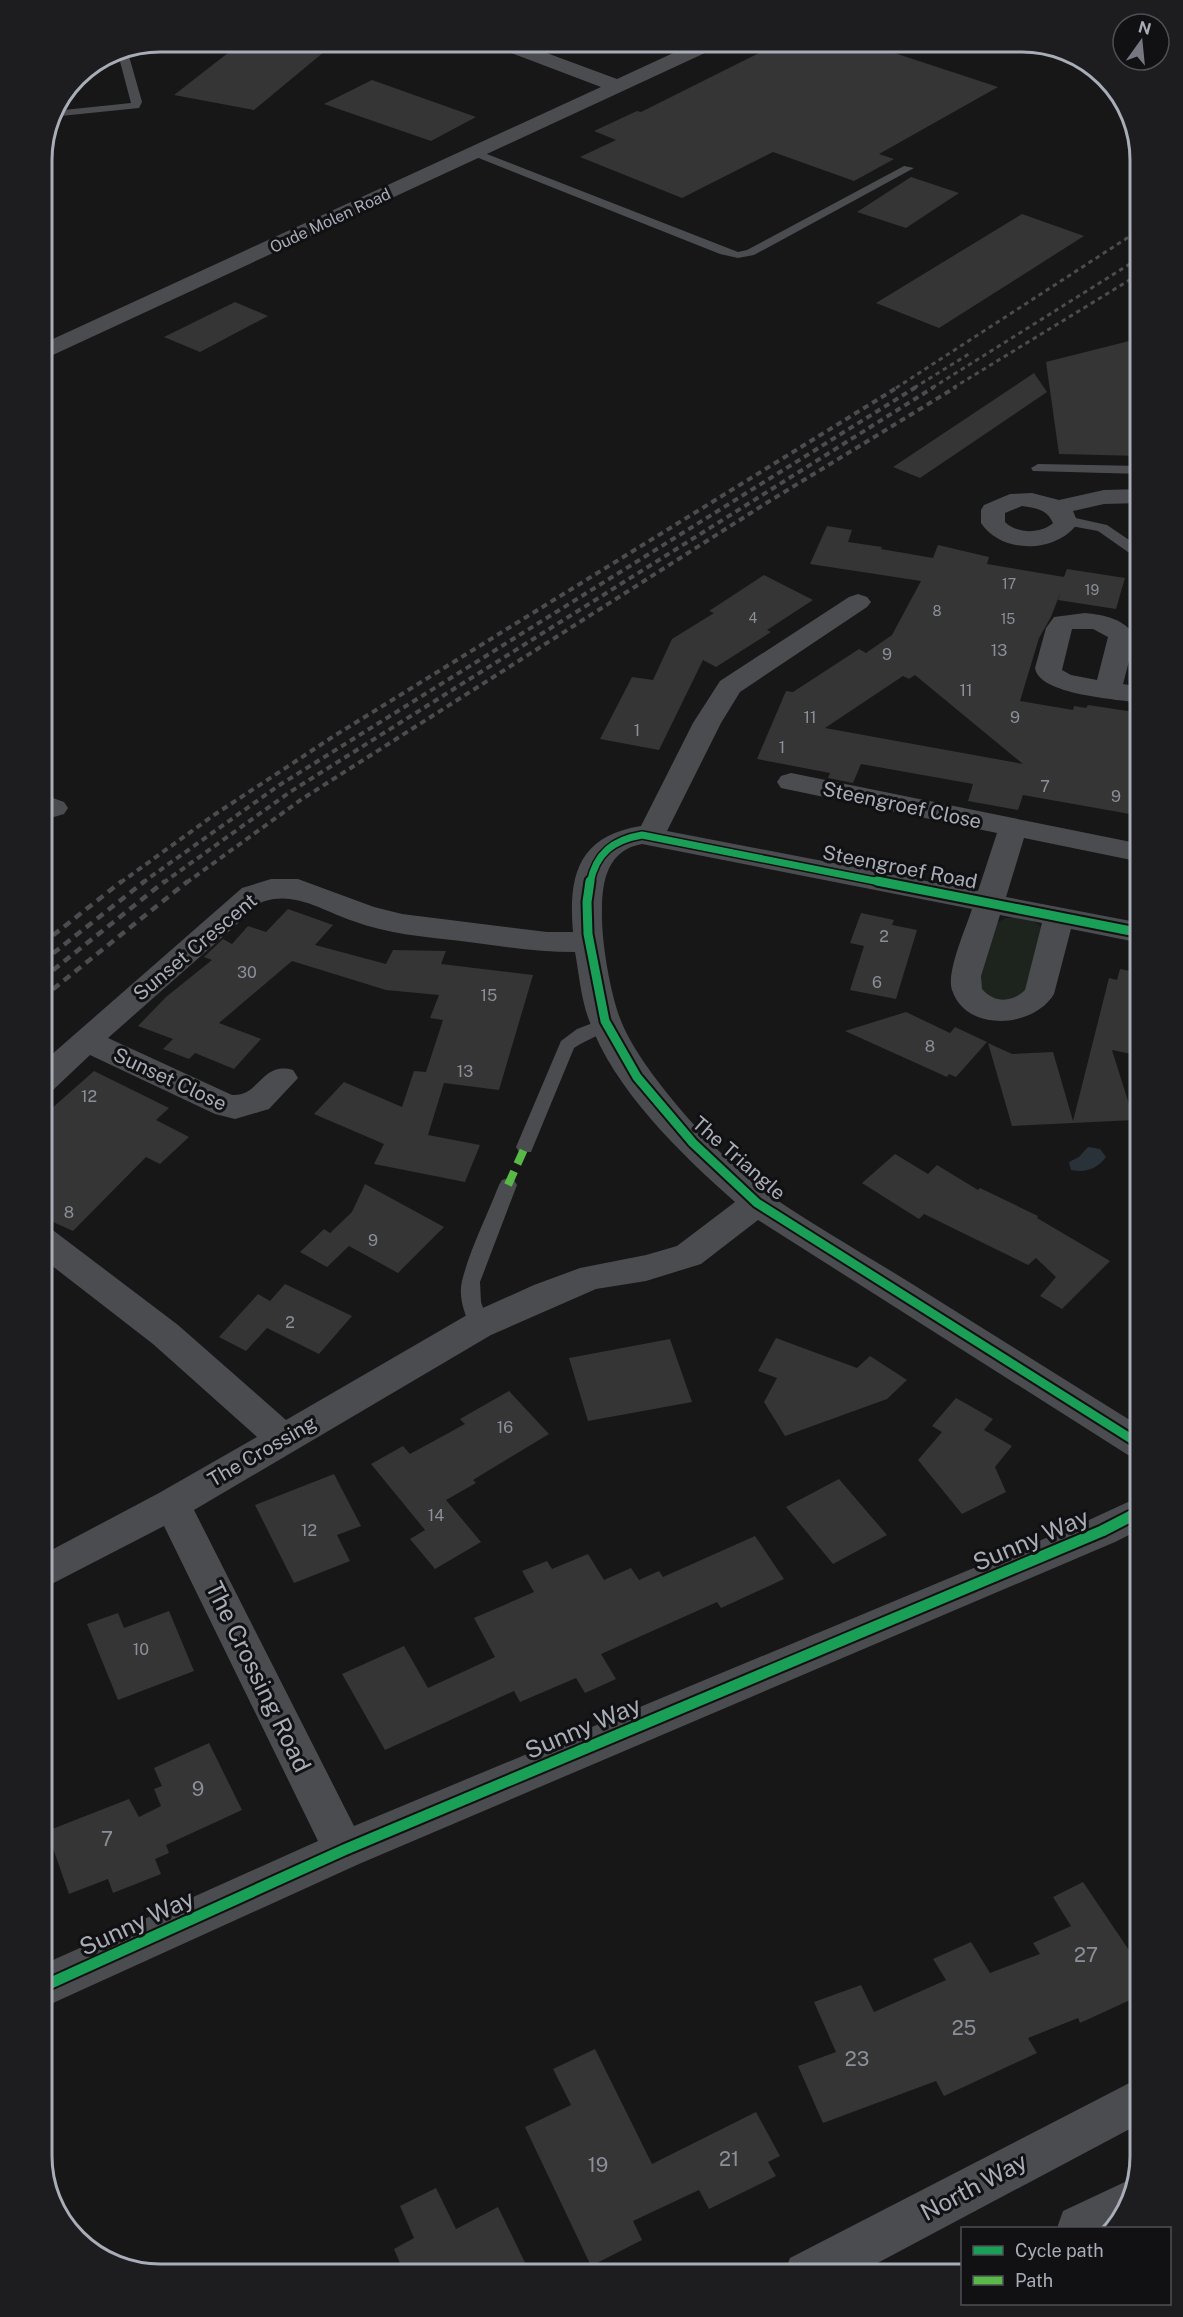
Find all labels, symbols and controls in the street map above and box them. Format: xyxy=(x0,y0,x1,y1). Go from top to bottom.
north arrow xyxy=(1111,12,1171,72)
text: N xyxy=(1136,17,1153,39)
street label: Oude Molen Road xyxy=(267,184,394,257)
house number: 17 xyxy=(1002,576,1016,592)
house number: 19 xyxy=(1085,582,1099,598)
house number: 8 xyxy=(932,603,942,619)
house number: 4 xyxy=(749,610,758,626)
house number: 15 xyxy=(1001,611,1015,627)
house number: 13 xyxy=(991,641,1007,660)
house number: 9 xyxy=(882,645,892,664)
house number: 11 xyxy=(959,681,973,700)
house number: 11 xyxy=(803,708,817,727)
house number: 9 xyxy=(1010,708,1020,727)
house number: 1 xyxy=(634,721,640,740)
house number: 1 xyxy=(779,738,785,757)
street label: Steengroef Close xyxy=(820,776,984,834)
house number: 7 xyxy=(1040,777,1050,796)
house number: 9 xyxy=(1111,787,1121,806)
street label: Steengroef Road xyxy=(821,840,979,894)
street label: Sunset Crescent xyxy=(128,888,262,1006)
house number: 2 xyxy=(879,927,889,946)
house number: 30 xyxy=(237,963,257,982)
house number: 6 xyxy=(872,973,882,992)
house number: 15 xyxy=(481,986,497,1005)
house number: 8 xyxy=(925,1037,935,1056)
street label: Sunset Close xyxy=(110,1042,230,1116)
house number: 13 xyxy=(457,1062,473,1081)
house number: 12 xyxy=(81,1087,97,1106)
street label: The Triangle xyxy=(688,1111,790,1205)
house number: 8 xyxy=(64,1203,74,1222)
house number: 9 xyxy=(368,1231,378,1250)
house number: 2 xyxy=(285,1313,295,1332)
street label: The Crossing xyxy=(203,1410,321,1492)
house number: 16 xyxy=(497,1418,513,1437)
street label: Sunny Way xyxy=(968,1502,1093,1576)
house number: 14 xyxy=(428,1506,444,1525)
house number: 12 xyxy=(301,1521,317,1540)
street label: The Crossing Road xyxy=(201,1577,317,1776)
house number: 10 xyxy=(133,1640,149,1659)
street label: Sunny Way xyxy=(520,1690,645,1764)
house number: 9 xyxy=(192,1777,204,1801)
house number: 7 xyxy=(101,1827,113,1851)
street label: Sunny Way xyxy=(75,1883,198,1961)
house number: 27 xyxy=(1074,1943,1098,1967)
house number: 25 xyxy=(952,2016,976,2040)
house number: 23 xyxy=(845,2047,869,2071)
street label: North Way xyxy=(916,2146,1032,2226)
house number: 21 xyxy=(719,2147,739,2171)
house number: 19 xyxy=(588,2153,608,2177)
legend xyxy=(961,2227,1171,2305)
text: Cycle path xyxy=(1015,2240,1104,2261)
text: Path xyxy=(1015,2270,1053,2291)

